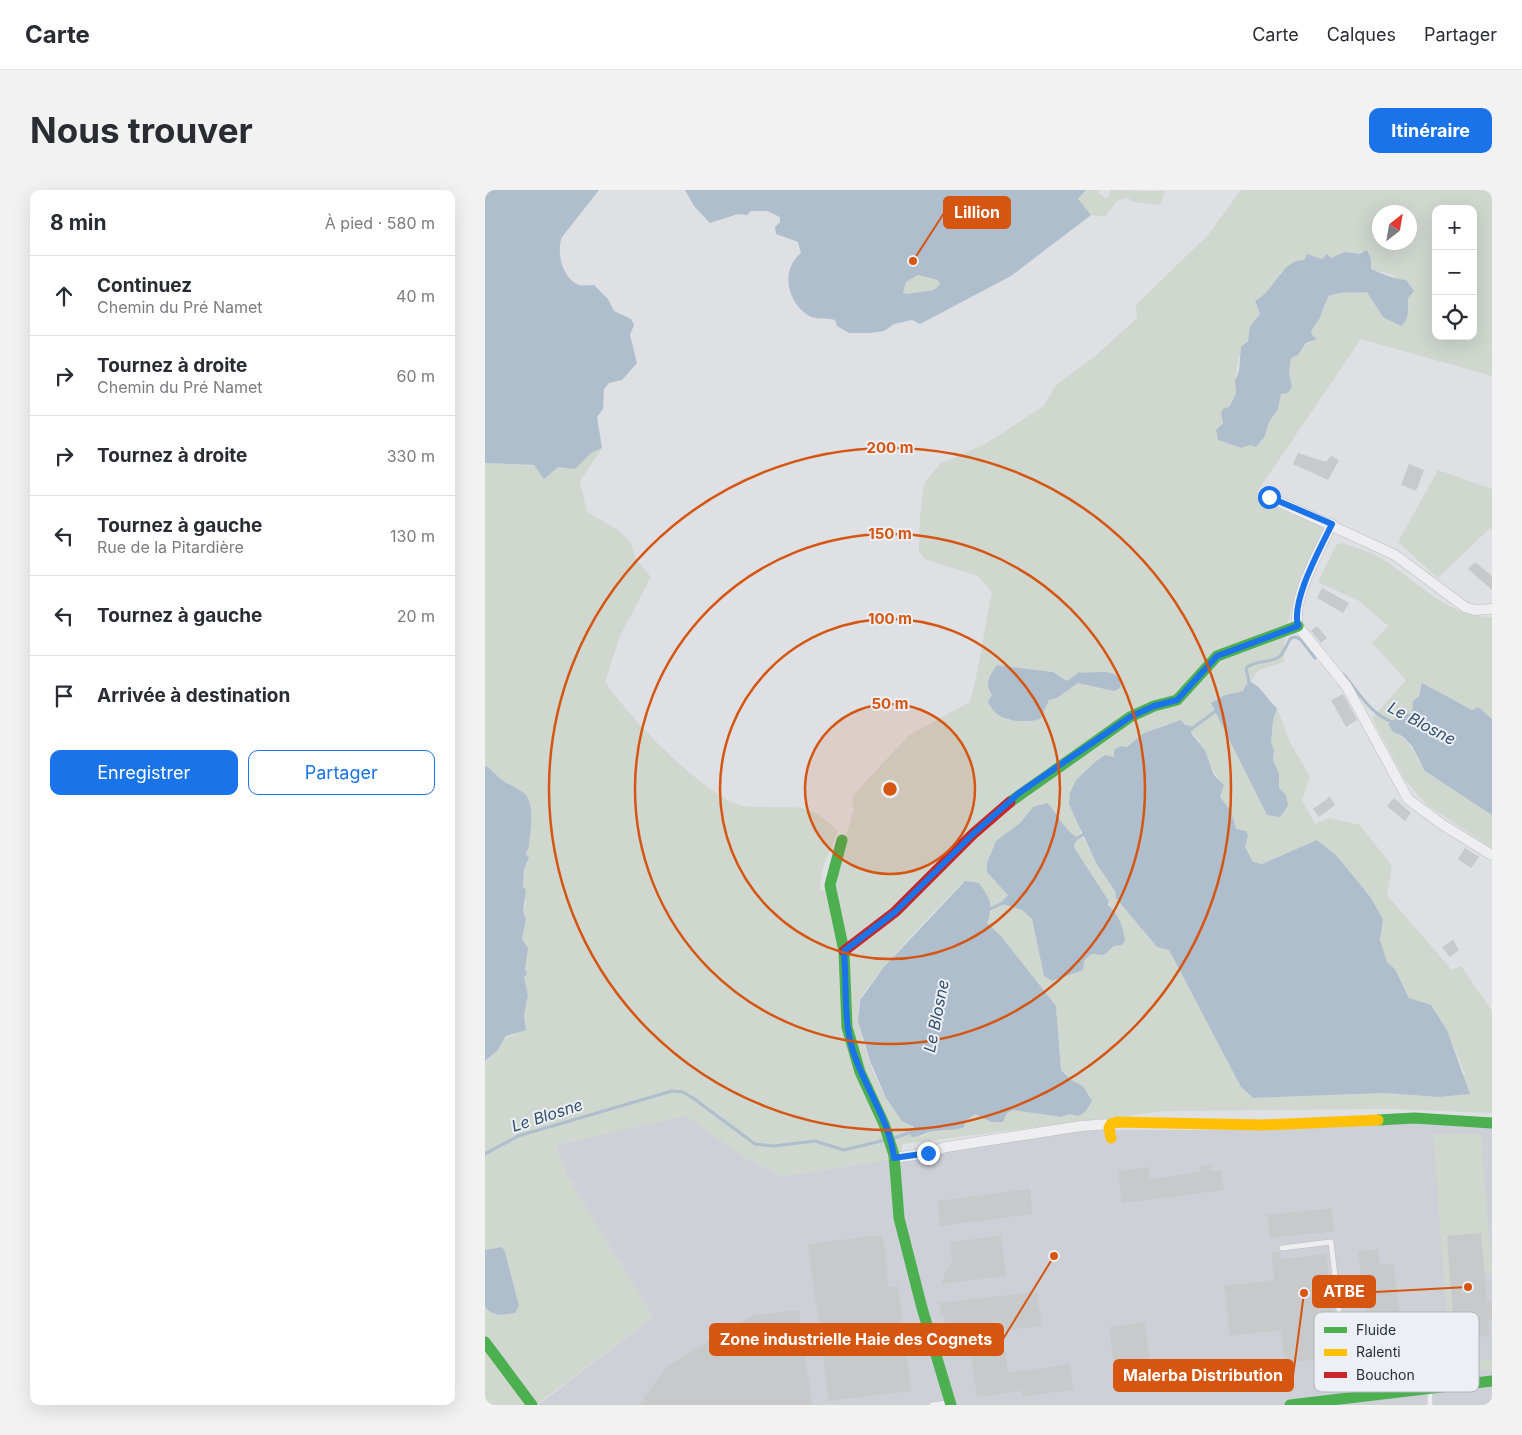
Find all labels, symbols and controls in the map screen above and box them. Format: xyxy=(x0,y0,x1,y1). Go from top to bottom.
text: Carte xyxy=(25,20,90,49)
text: Carte xyxy=(1252,24,1299,45)
text: Calques xyxy=(1327,24,1396,45)
text: Partager xyxy=(1424,24,1497,45)
button: Itinéraire xyxy=(1369,108,1492,153)
text: Nous trouver xyxy=(30,109,253,151)
callout: Lillion xyxy=(944,197,1010,228)
text: Lillion xyxy=(954,202,1000,222)
north arrow xyxy=(1372,205,1417,250)
map controls xyxy=(1432,205,1477,340)
button: + xyxy=(1432,205,1477,250)
text: 8 min xyxy=(50,210,107,235)
text: À pied · 580 m xyxy=(325,213,435,233)
button: − xyxy=(1432,250,1477,295)
text: Continuez xyxy=(97,274,192,297)
icon: ahead xyxy=(50,282,78,310)
text: 40 m xyxy=(396,286,435,306)
button: locate xyxy=(1432,295,1477,340)
text: Chemin du Pré Namet xyxy=(97,297,263,317)
text: Tournez à droite xyxy=(97,354,247,377)
icon: right xyxy=(50,362,78,390)
text: 60 m xyxy=(396,366,435,386)
text: Chemin du Pré Namet xyxy=(97,377,263,397)
text: 200 m xyxy=(867,438,913,457)
icon: right xyxy=(50,442,78,470)
text: Tournez à droite xyxy=(97,444,247,467)
text: 330 m xyxy=(387,446,435,466)
route start xyxy=(1258,486,1281,509)
text: Tournez à gauche xyxy=(97,514,262,537)
icon: left xyxy=(50,522,78,550)
text: 150 m xyxy=(868,524,912,543)
text: 130 m xyxy=(390,526,435,546)
text: Rue de la Pitardière xyxy=(97,537,244,557)
icon: left xyxy=(50,602,78,630)
text: Tournez à gauche xyxy=(97,604,262,627)
text: 20 m xyxy=(397,606,435,626)
text: 100 m xyxy=(868,609,912,628)
icon: arrive xyxy=(50,682,78,710)
text: Arrivée à destination xyxy=(97,684,290,707)
text: 50 m xyxy=(872,694,908,713)
water label: Le Blosne xyxy=(1385,697,1459,749)
button: Enregistrer xyxy=(50,750,238,795)
button: Partager xyxy=(248,750,435,795)
centre of rings xyxy=(881,780,899,798)
water label: Le Blosne xyxy=(919,978,953,1054)
water label: Le Blosne xyxy=(509,1094,585,1136)
route end xyxy=(917,1142,940,1165)
callout: ATBE xyxy=(1313,1276,1375,1307)
text: ATBE xyxy=(1323,1281,1365,1301)
legend xyxy=(1314,1312,1479,1392)
text: Fluide xyxy=(1356,1321,1396,1338)
callout: Zone industrielle Haie des Cognets xyxy=(710,1324,1003,1355)
text: Zone industrielle Haie des Cognets xyxy=(720,1329,992,1349)
text: Ralenti xyxy=(1356,1343,1401,1360)
callout: Malerba Distribution xyxy=(1114,1360,1293,1391)
text: Malerba Distribution xyxy=(1123,1365,1283,1385)
text: Bouchon xyxy=(1356,1366,1415,1383)

